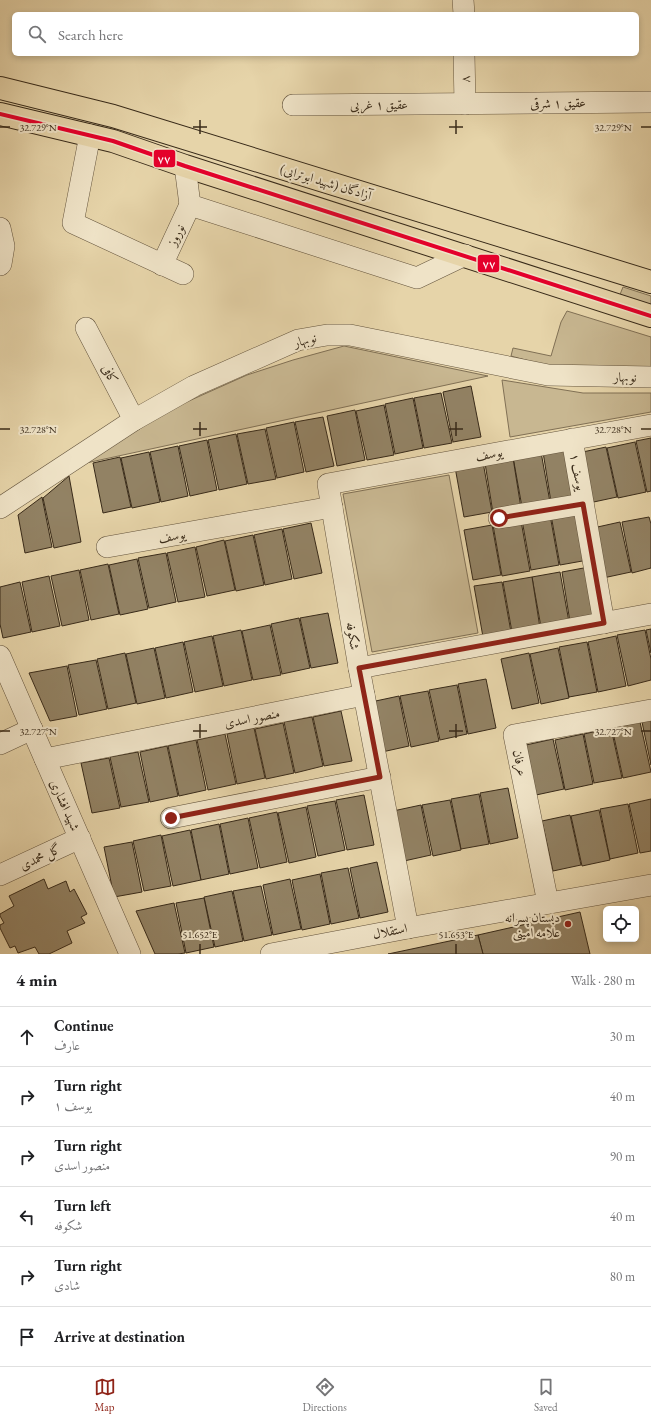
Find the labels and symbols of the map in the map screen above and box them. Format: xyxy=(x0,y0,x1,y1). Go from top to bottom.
street label: ۸ xyxy=(456,75,474,83)
street label: عقیق ۱ شرقی xyxy=(530,94,586,112)
street label: عقیق ۱ غربی xyxy=(350,96,408,114)
text: 32.729°N xyxy=(19,121,57,134)
text: 32.729°N xyxy=(594,121,632,134)
line badge: ۷۷ xyxy=(153,149,176,168)
text: ۷۷ xyxy=(158,152,170,166)
street label: آزادگان (شهید ابوترابی) xyxy=(278,160,375,205)
street label: نوروز xyxy=(163,221,188,251)
line badge: ۷۷ xyxy=(477,254,500,273)
text: ۷۷ xyxy=(483,257,495,271)
street label: نوبهار xyxy=(290,329,318,352)
street label: کافی xyxy=(98,362,122,386)
street label: نوبهار xyxy=(611,368,637,386)
text: 32.728°N xyxy=(19,423,57,436)
text: 32.728°N xyxy=(594,423,632,436)
street label: یوسف xyxy=(474,443,505,465)
street label: یوسف ۱ xyxy=(566,452,590,493)
route start xyxy=(490,509,508,527)
street label: یوسف xyxy=(157,525,188,547)
street label: شکوفه xyxy=(342,621,364,651)
street label: منصور اسدی xyxy=(223,704,281,732)
text: 32.727°N xyxy=(19,725,57,738)
text: 32.727°N xyxy=(594,725,632,738)
street label: عرفان xyxy=(508,748,531,778)
street label: شهید افشاری xyxy=(46,777,84,833)
route end xyxy=(162,809,180,827)
street label: گل محمدی xyxy=(17,840,64,875)
place label: دبستان پسرانه علامه امینی xyxy=(505,909,560,942)
street label: استقلال xyxy=(371,919,409,943)
marker: دبستان پسرانه علامه امینی xyxy=(563,919,573,929)
text: 51.652°E xyxy=(183,928,218,941)
text: 51.653°E xyxy=(439,928,474,941)

